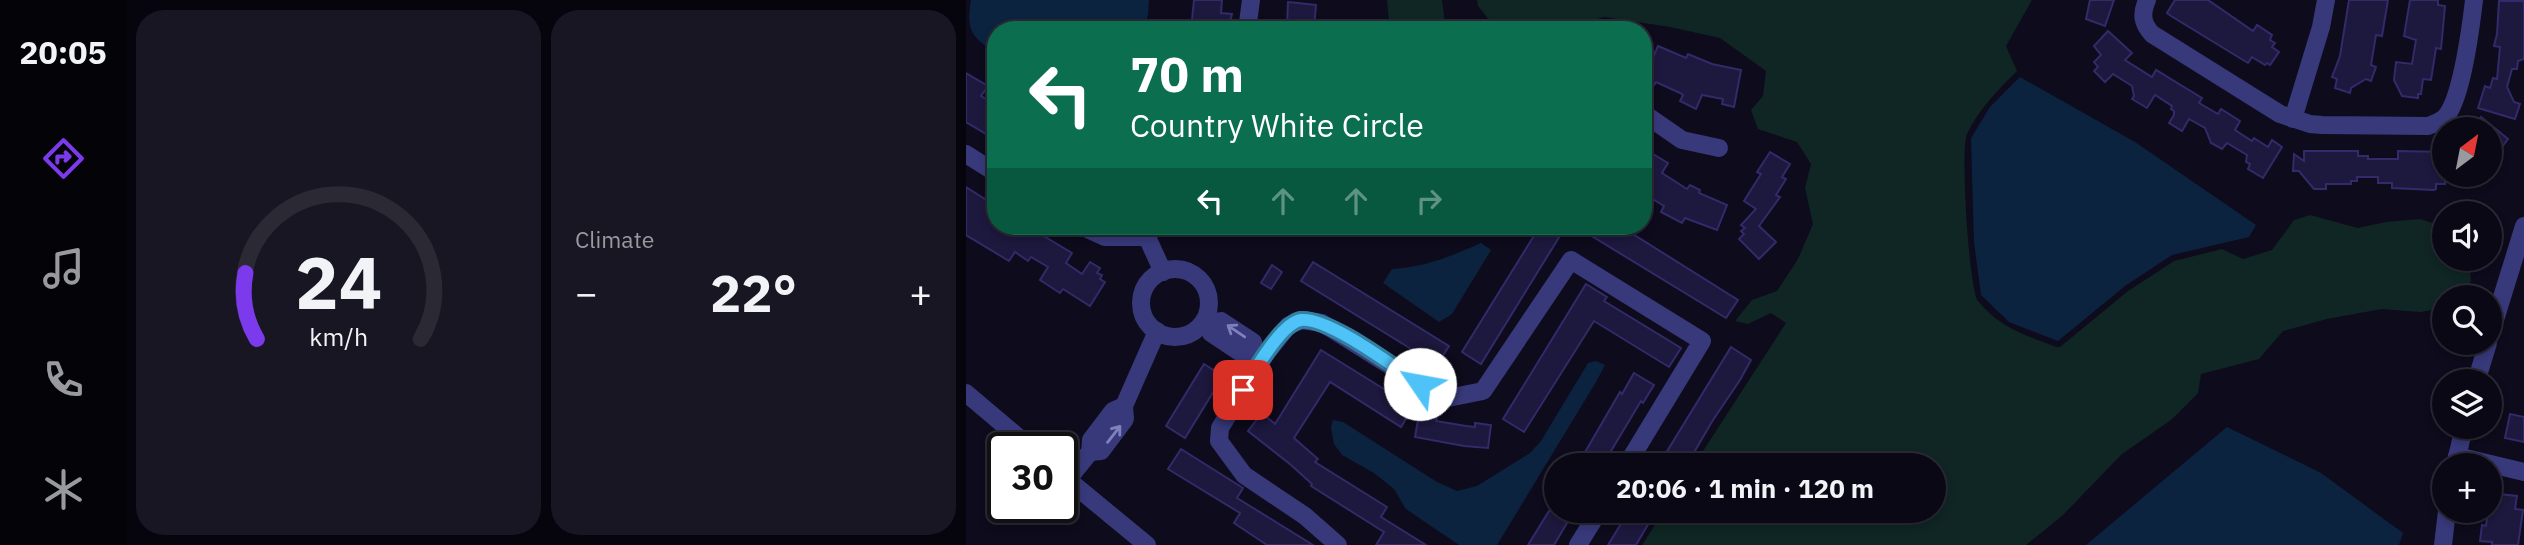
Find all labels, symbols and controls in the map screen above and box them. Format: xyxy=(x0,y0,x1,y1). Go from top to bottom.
text: 20:05 xyxy=(19,31,107,73)
text: 70 m xyxy=(1130,42,1244,105)
icon: left xyxy=(1015,49,1106,140)
text: Country White Circle xyxy=(1130,104,1424,146)
north arrow xyxy=(2432,117,2502,187)
map controls xyxy=(2432,117,2502,523)
icon: directions xyxy=(39,134,88,183)
icon: left xyxy=(1191,182,1229,220)
icon: ahead xyxy=(1264,182,1302,220)
icon: ahead xyxy=(1337,182,1375,220)
icon: right xyxy=(1410,182,1448,220)
button: sound xyxy=(2432,201,2502,271)
text: Climate xyxy=(575,224,654,254)
text: 24 xyxy=(295,234,382,329)
icon: music xyxy=(39,244,88,293)
text: 22° xyxy=(710,259,797,326)
text: − xyxy=(575,268,598,317)
text: + xyxy=(909,268,932,317)
button: search xyxy=(2432,285,2502,355)
text: km/h xyxy=(309,319,368,352)
one-way arrow xyxy=(1227,324,1246,338)
position arrow xyxy=(1383,347,1457,421)
icon: phone xyxy=(39,355,88,404)
pin xyxy=(1213,360,1273,420)
button: layers xyxy=(2432,369,2502,439)
icon: arrive xyxy=(1224,371,1262,409)
one-way arrow xyxy=(1106,425,1121,444)
speed limit sign: 30 xyxy=(987,432,1078,523)
button: + xyxy=(2432,453,2502,523)
icon: climate xyxy=(39,465,88,514)
text: 20:06 · 1 min · 120 m xyxy=(1616,471,1874,505)

